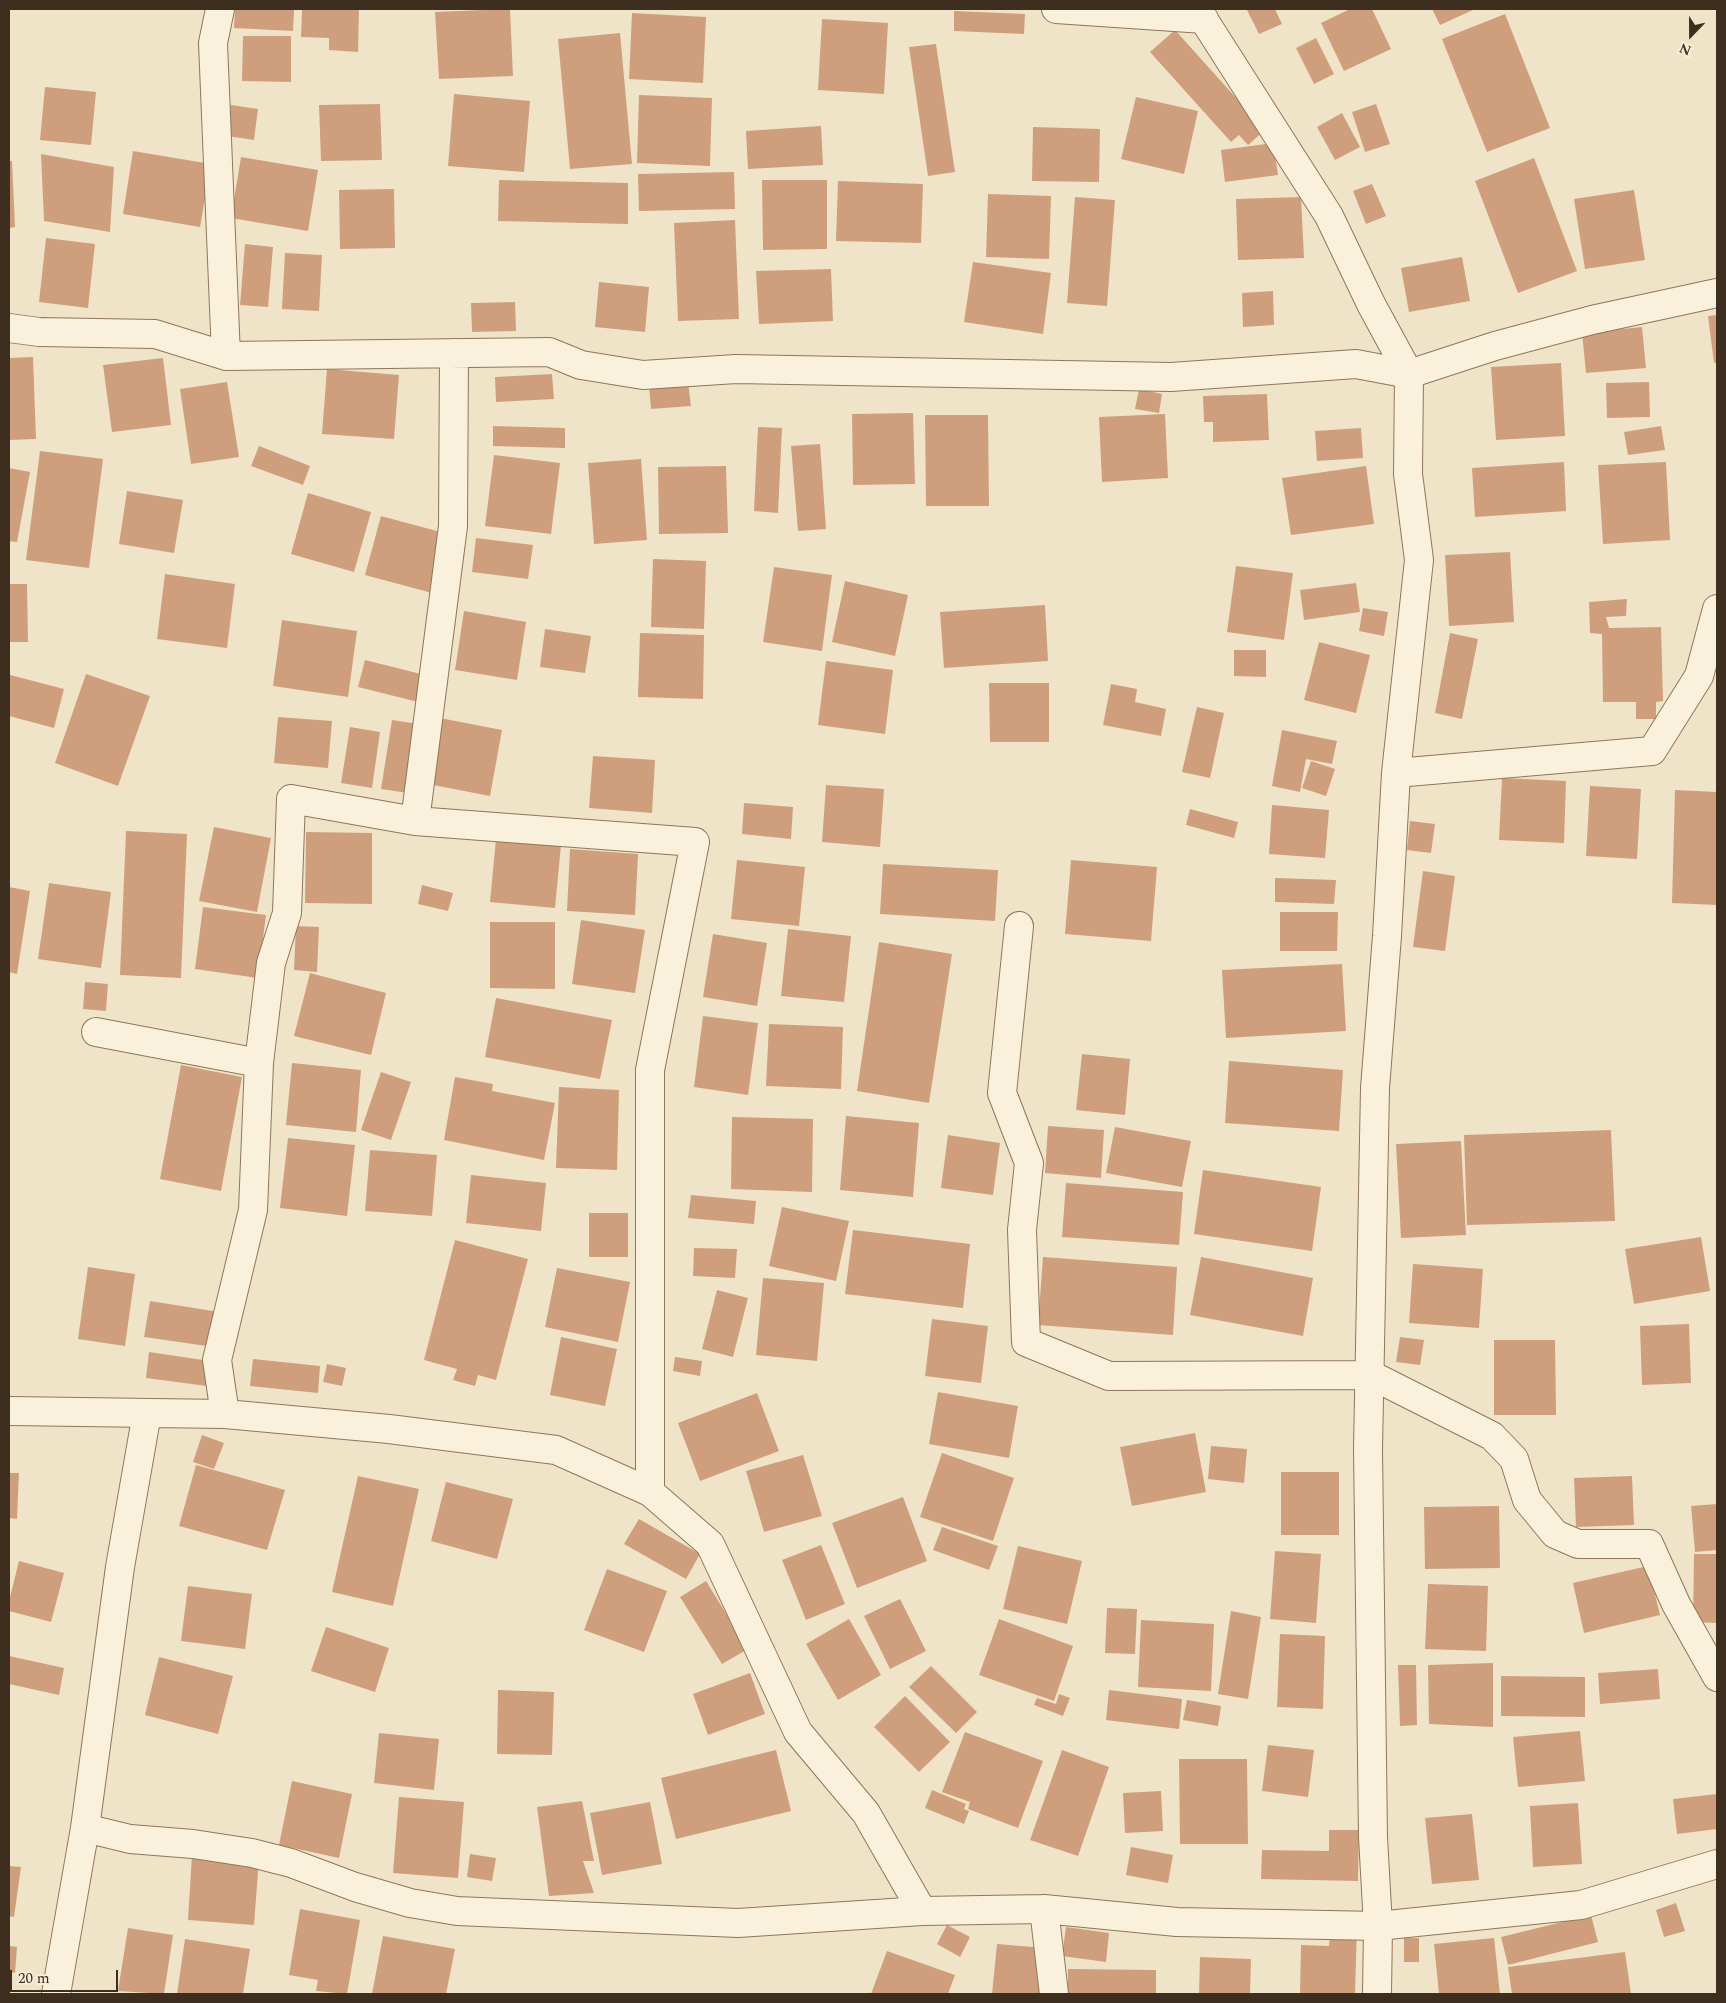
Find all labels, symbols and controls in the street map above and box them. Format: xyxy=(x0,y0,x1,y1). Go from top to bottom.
north arrow xyxy=(1666,10,1716,60)
text: N xyxy=(1676,37,1694,61)
scale bar xyxy=(12,1960,120,1992)
text: 20 m xyxy=(18,1967,50,1990)

